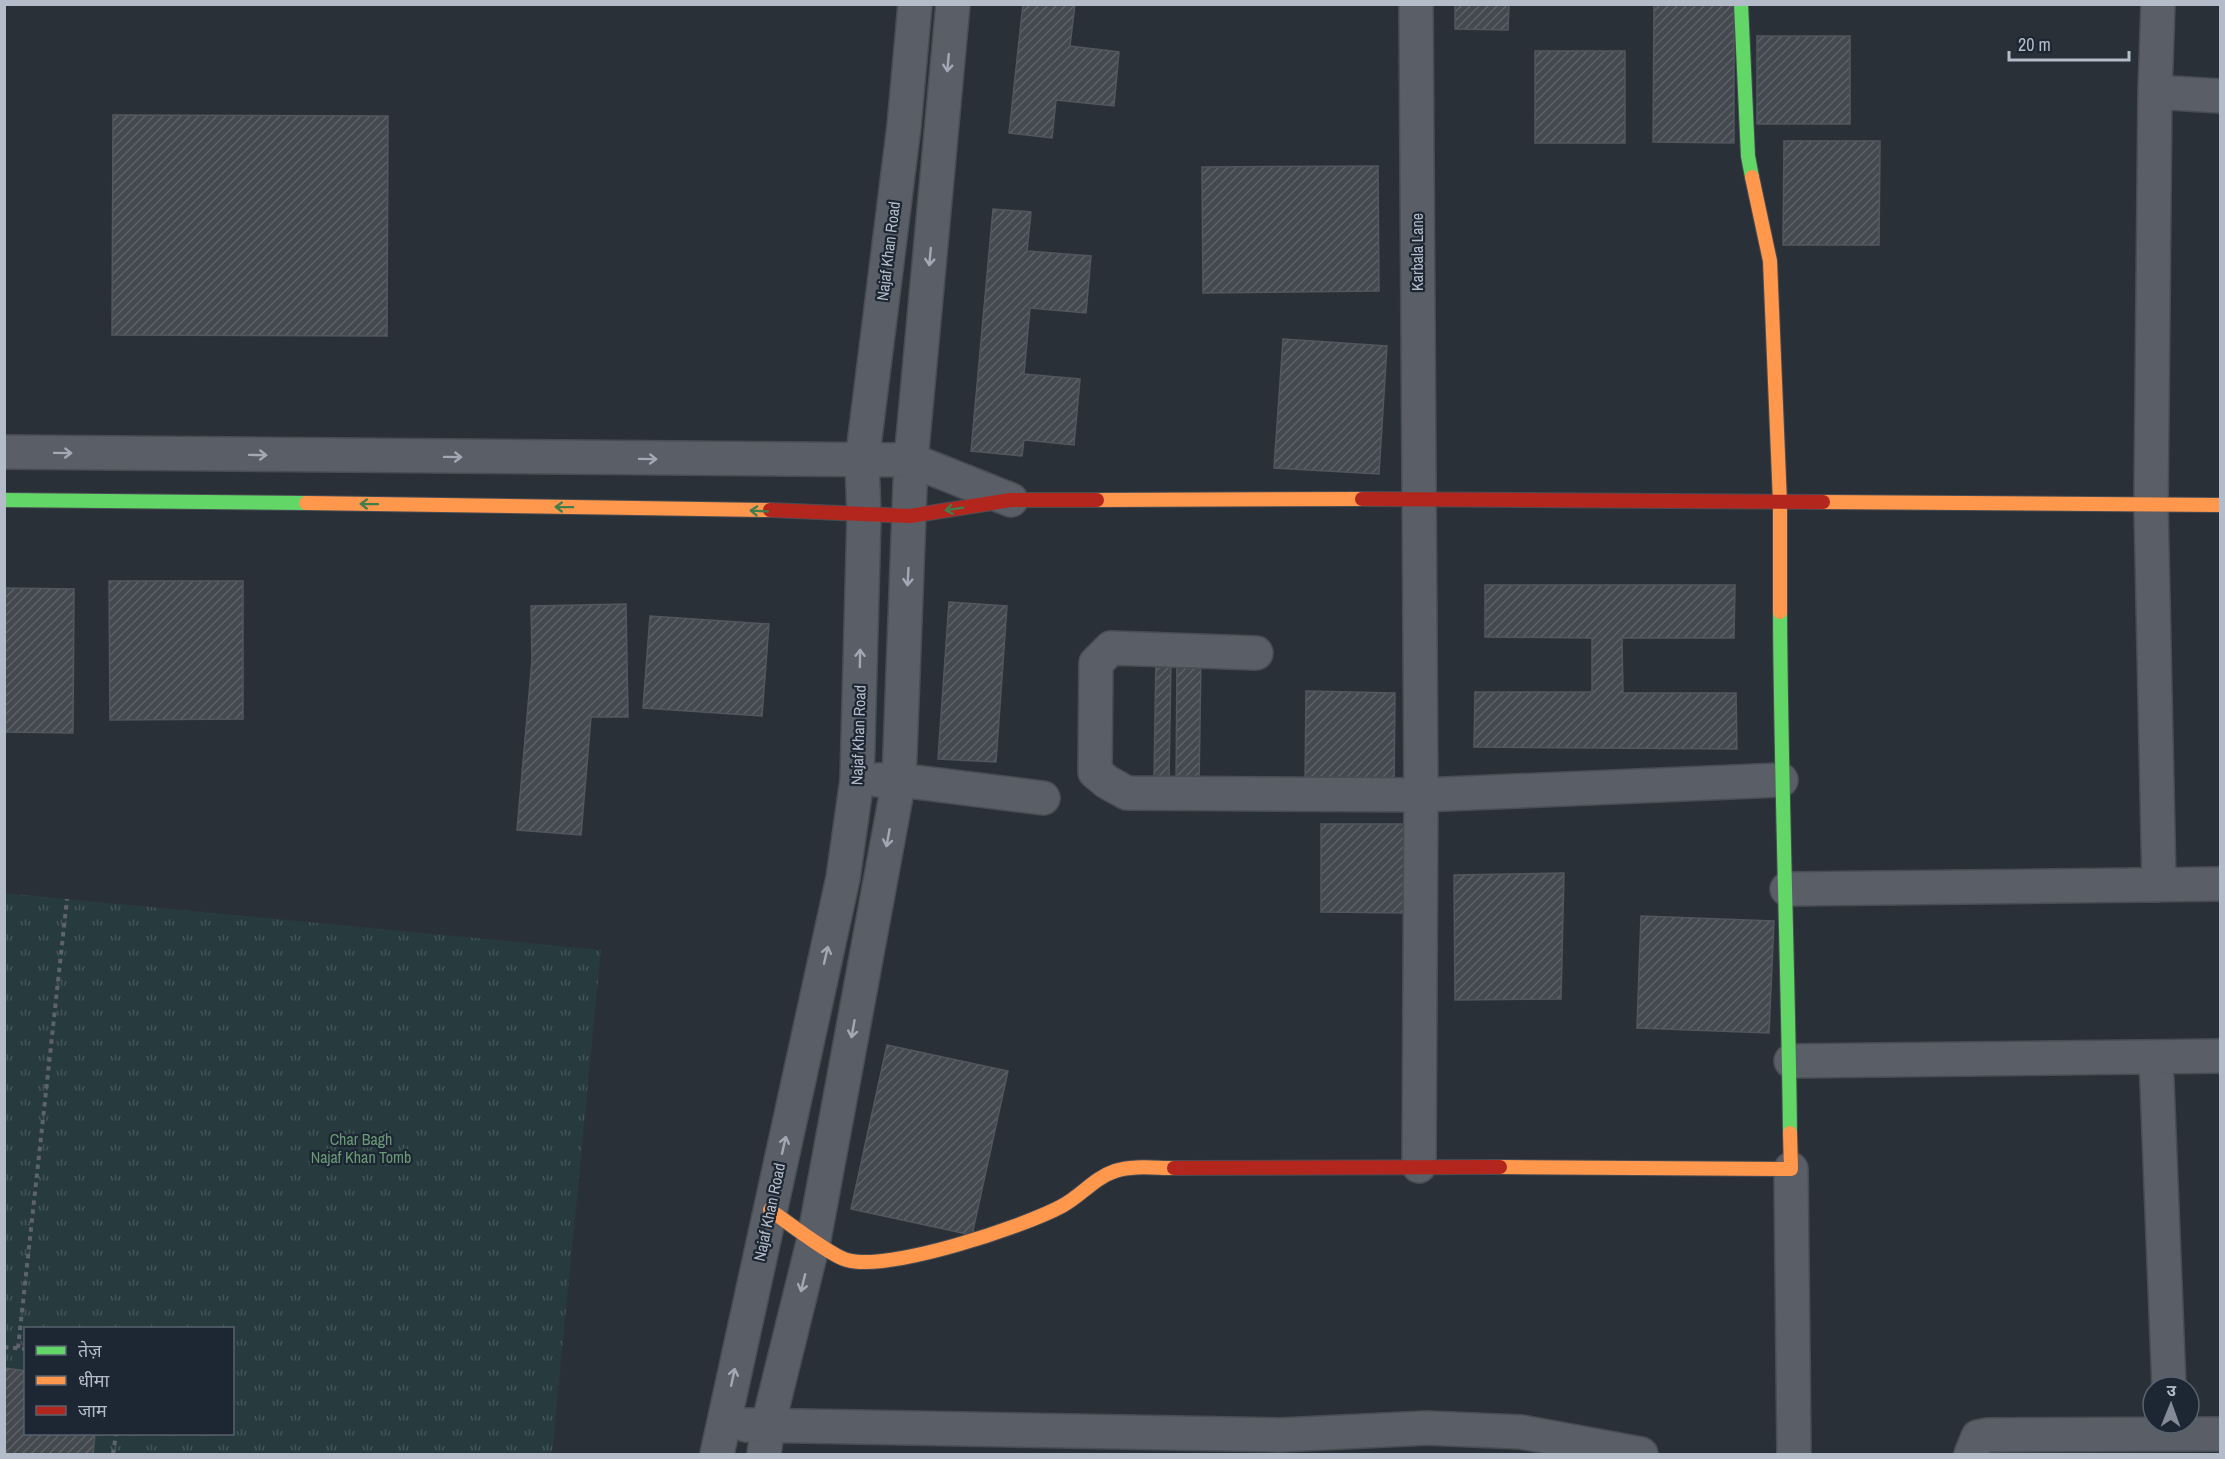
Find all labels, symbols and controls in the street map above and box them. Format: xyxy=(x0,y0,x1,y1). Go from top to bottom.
scale bar xyxy=(2009,24,2129,62)
text: 20 m xyxy=(2018,32,2051,57)
one-way arrow xyxy=(942,52,953,72)
street label: Najaf Khan Road xyxy=(871,200,905,302)
street label: Karbala Lane xyxy=(1406,213,1428,291)
one-way arrow xyxy=(924,246,935,266)
one-way arrow xyxy=(52,447,72,459)
one-way arrow xyxy=(247,449,267,461)
one-way arrow xyxy=(442,451,462,463)
one-way arrow xyxy=(637,453,657,465)
one-way arrow xyxy=(360,498,380,510)
one-way arrow xyxy=(555,501,575,512)
one-way arrow xyxy=(944,504,964,515)
one-way arrow xyxy=(750,505,770,516)
one-way arrow xyxy=(902,567,913,587)
one-way arrow xyxy=(854,648,866,668)
street label: Najaf Khan Road xyxy=(845,685,871,785)
one-way arrow xyxy=(882,827,893,847)
one-way arrow xyxy=(821,945,832,965)
one-way arrow xyxy=(847,1019,858,1039)
park label: Char Bagh Najaf Khan Tomb xyxy=(311,1128,411,1168)
one-way arrow xyxy=(779,1136,790,1155)
street label: Najaf Khan Road xyxy=(748,1161,790,1263)
one-way arrow xyxy=(797,1273,809,1292)
legend xyxy=(24,1327,234,1435)
text: तेज़ xyxy=(78,1338,102,1363)
one-way arrow xyxy=(728,1367,740,1386)
text: धीमा xyxy=(78,1368,109,1393)
north arrow xyxy=(2141,1375,2201,1435)
text: उ xyxy=(2166,1379,2177,1401)
text: जाम xyxy=(78,1398,108,1423)

